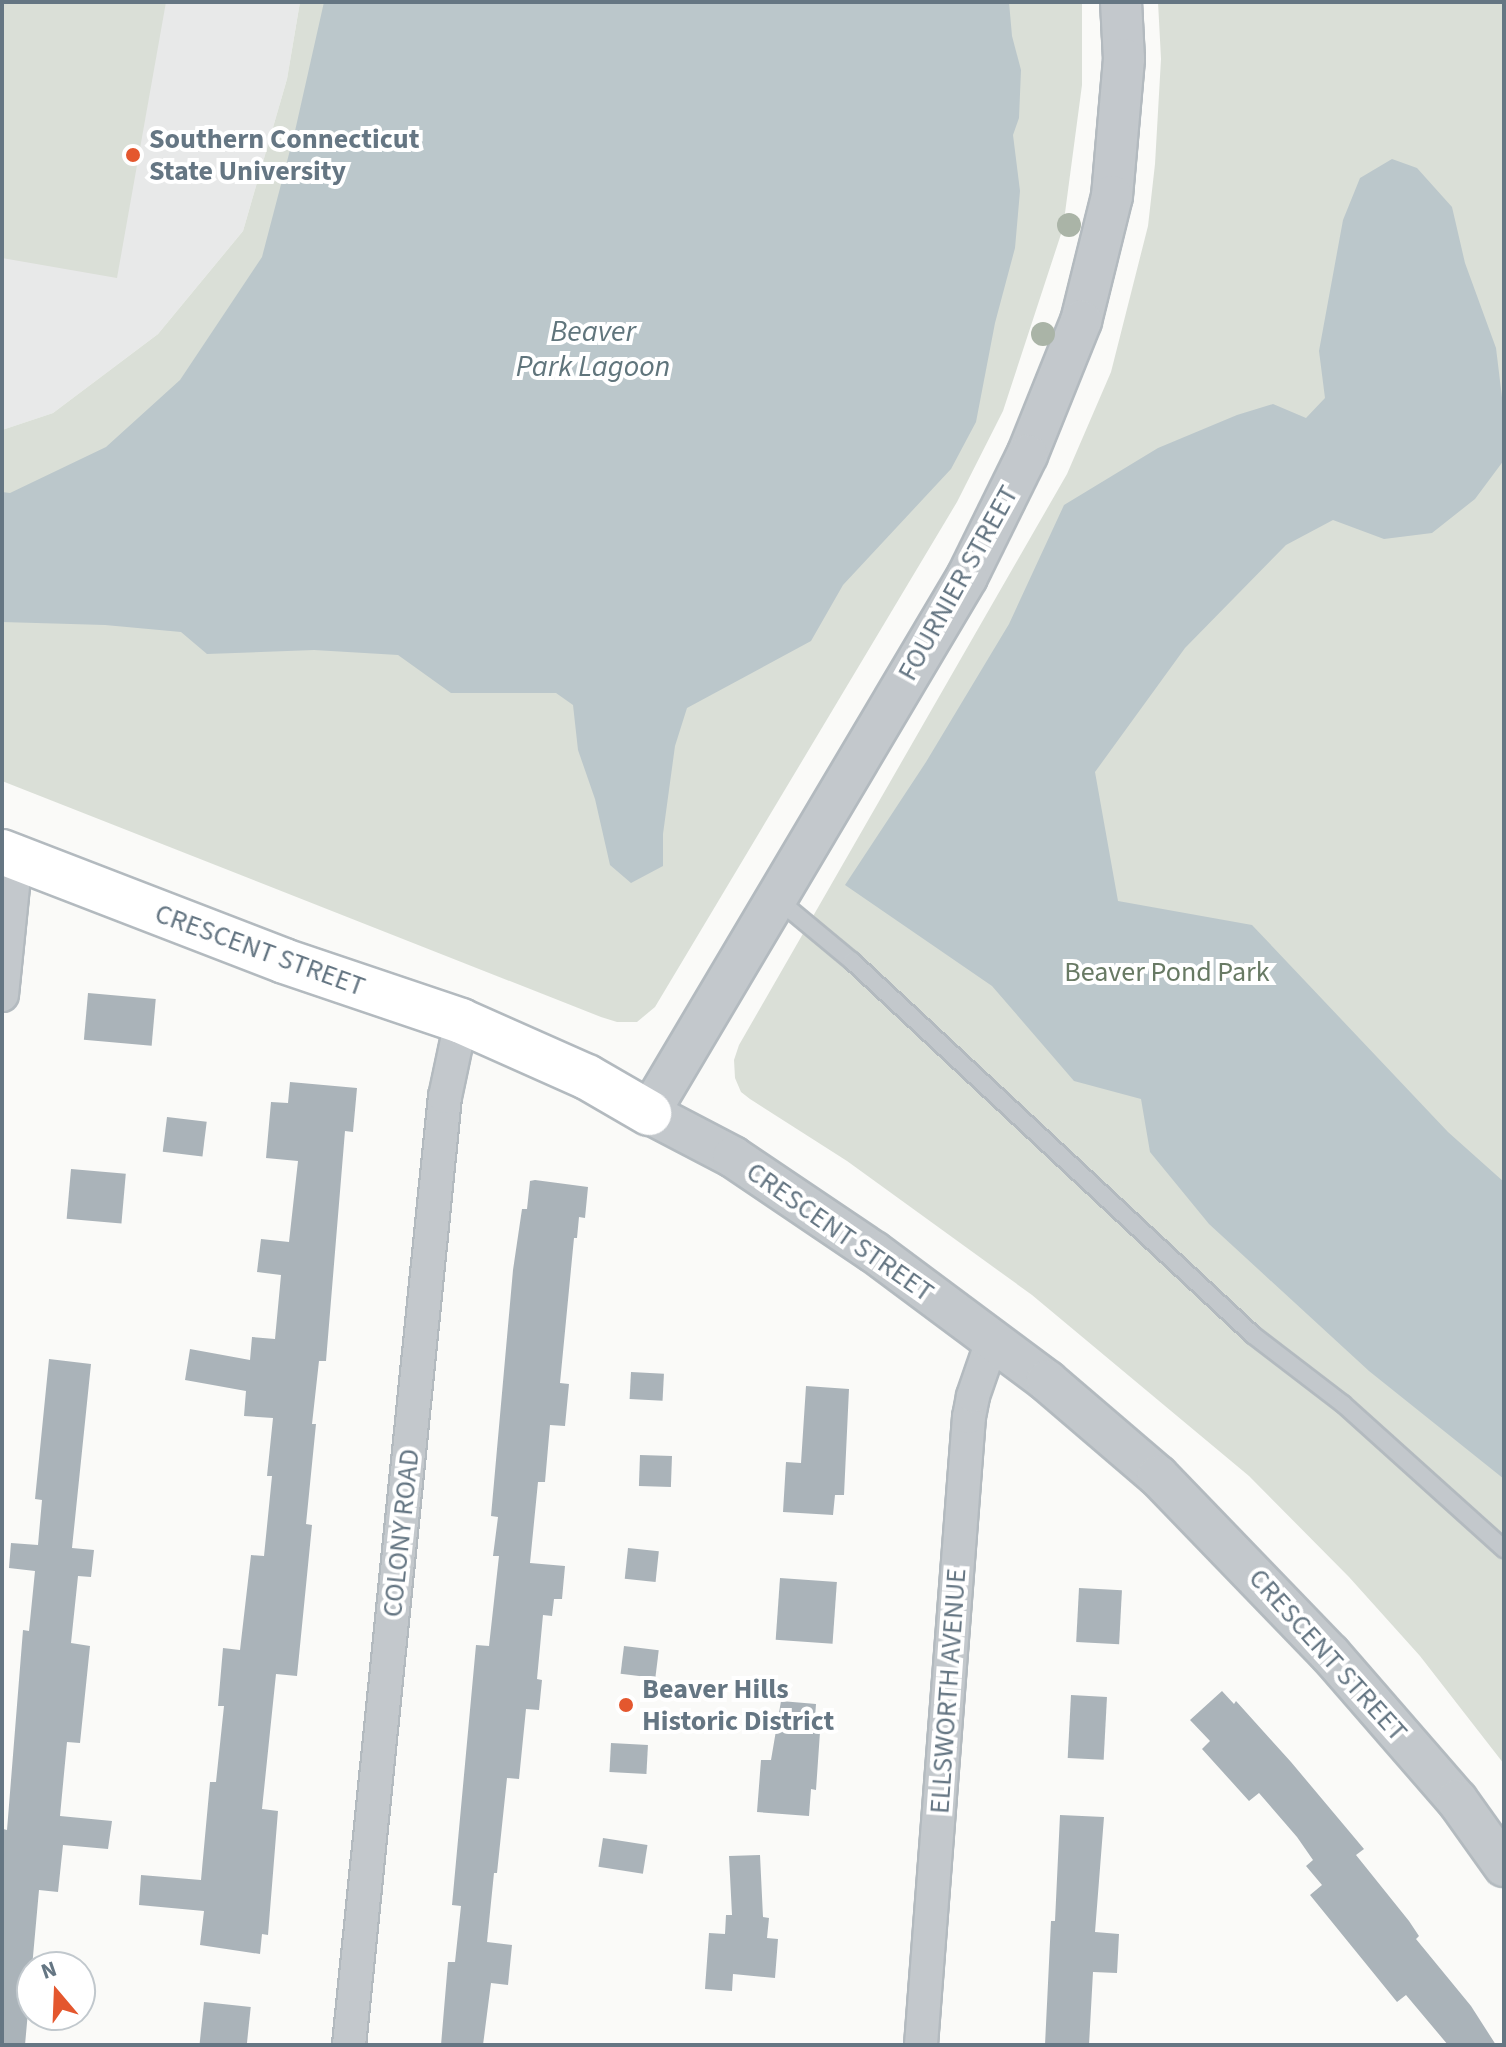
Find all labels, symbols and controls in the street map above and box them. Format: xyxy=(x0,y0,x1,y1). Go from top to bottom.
place label: Southern Connecticut State University xyxy=(149,122,419,188)
marker: Southern Connecticut State University xyxy=(124,146,142,164)
water label: Beaver Park Lagoon xyxy=(516,314,670,384)
street label: FOURNIER STREET xyxy=(891,480,1025,686)
street label: CRESCENT STREET xyxy=(150,896,370,1004)
park label: Beaver Pond Park xyxy=(1064,955,1270,989)
street label: CRESCENT STREET xyxy=(740,1155,940,1309)
street label: COLONY ROAD xyxy=(375,1447,427,1619)
street label: CRESCENT STREET xyxy=(1242,1562,1414,1748)
street label: ELLSWORTH AVENUE xyxy=(923,1567,973,1815)
place label: Beaver Hills Historic District xyxy=(642,1672,834,1738)
marker: Beaver Hills Historic District xyxy=(617,1696,635,1714)
north arrow xyxy=(16,1951,96,2031)
text: N xyxy=(37,1953,61,1988)

